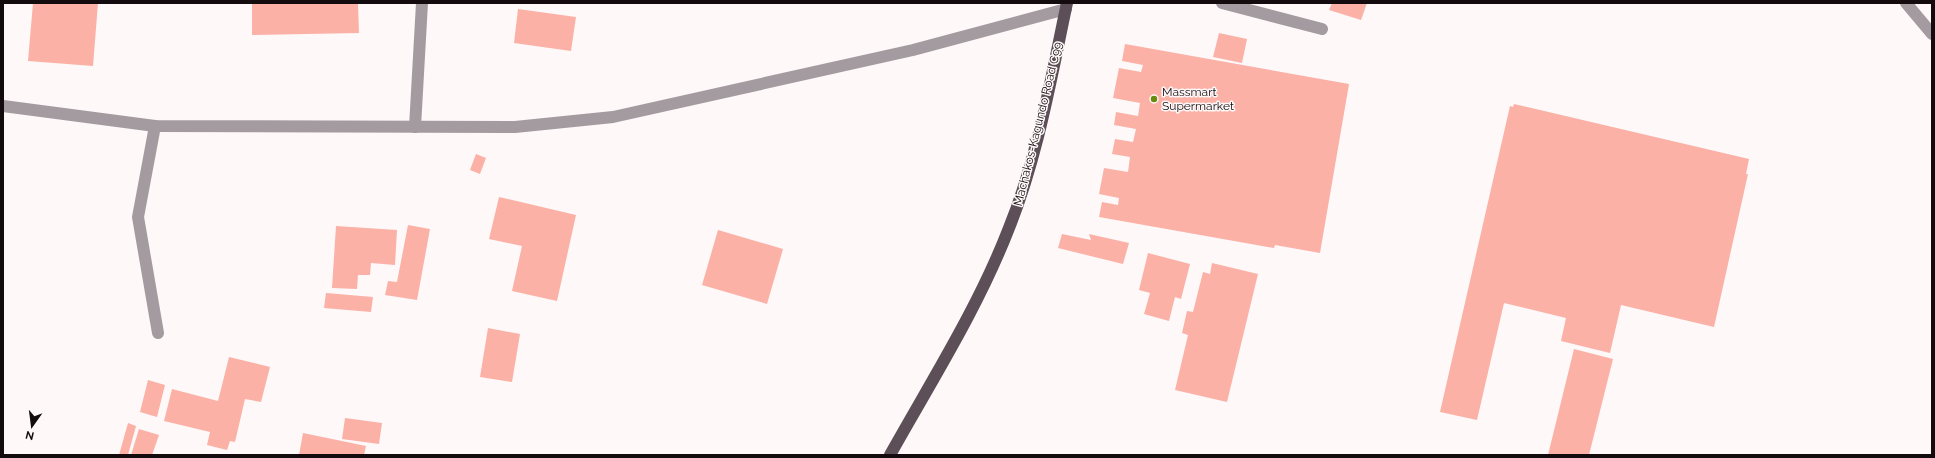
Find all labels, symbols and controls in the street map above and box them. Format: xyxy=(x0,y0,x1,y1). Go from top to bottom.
street label: Machakos-Kagundo Road C99 xyxy=(1011,40,1065,208)
place label: Massmart Supermarket xyxy=(1162,85,1234,113)
marker: Massmart Supermarket xyxy=(1149,94,1159,104)
north arrow xyxy=(12,406,52,446)
text: N xyxy=(24,428,35,443)

